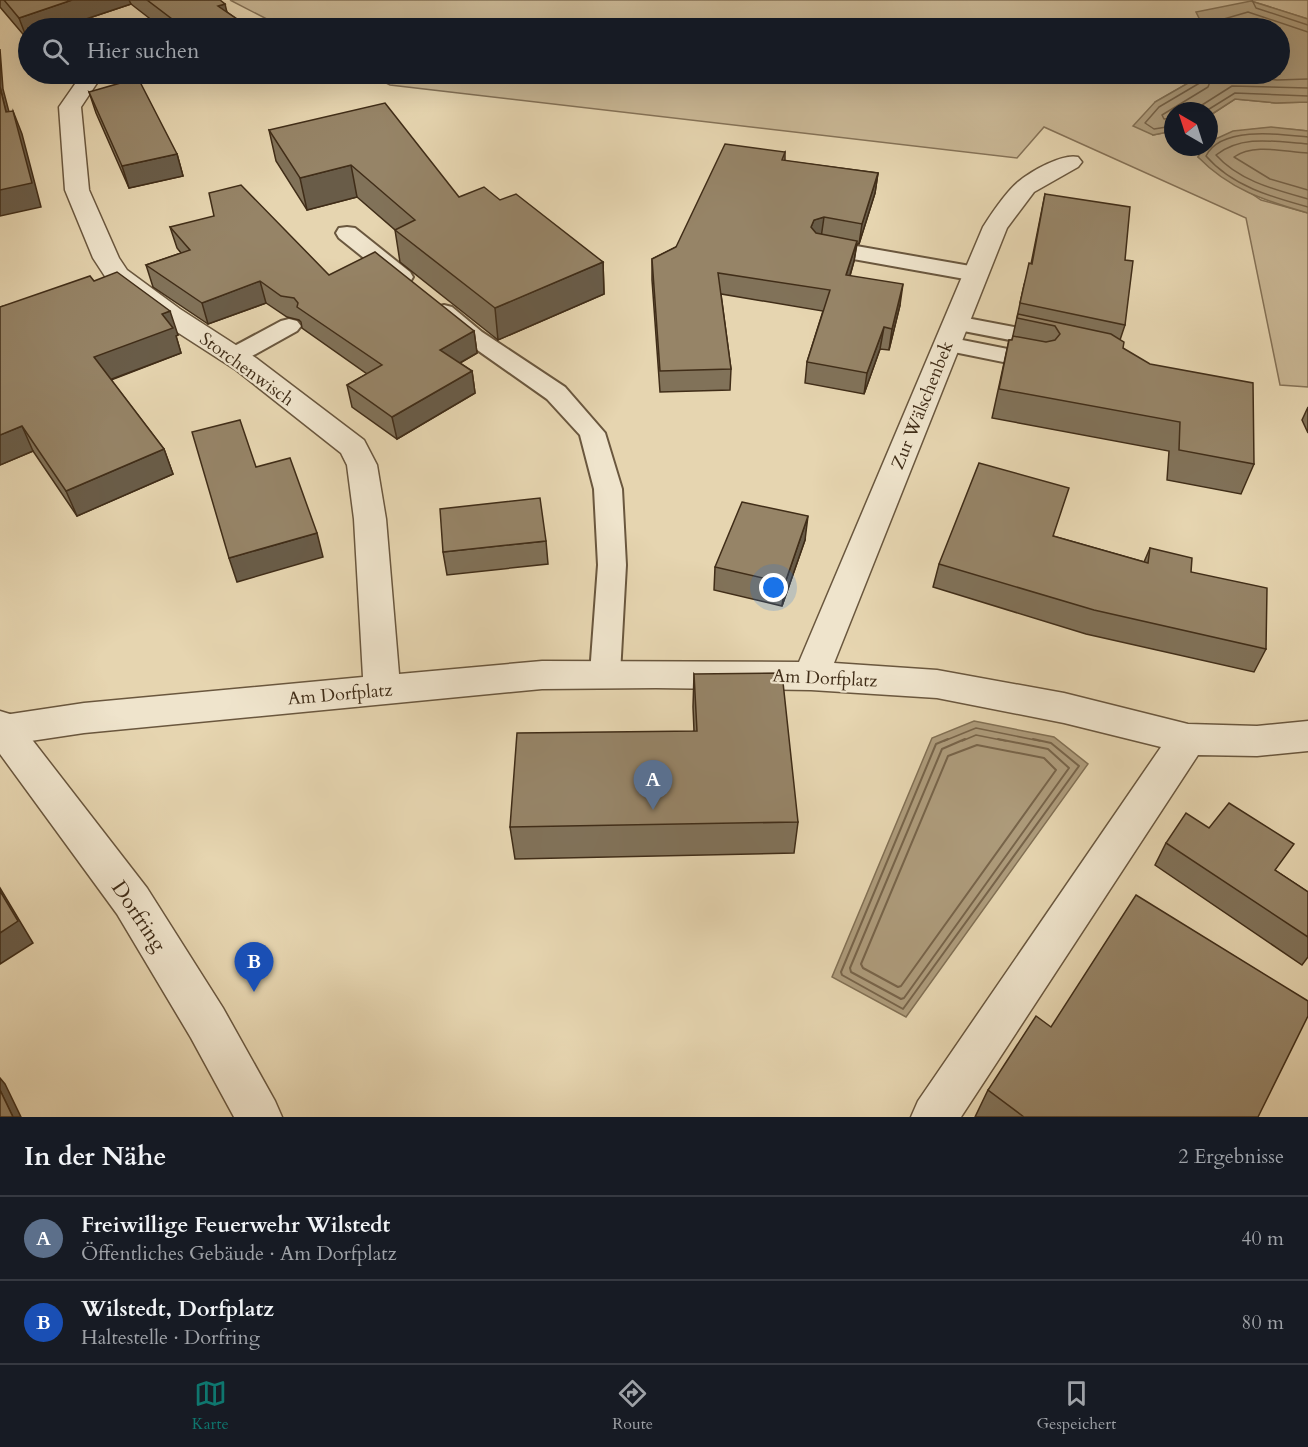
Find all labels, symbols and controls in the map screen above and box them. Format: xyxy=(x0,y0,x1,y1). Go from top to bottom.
search box xyxy=(18,18,1290,84)
icon: search xyxy=(39,35,72,68)
text: Hier suchen xyxy=(87,36,200,66)
north arrow xyxy=(1164,102,1218,156)
street label: Storchenwisch xyxy=(194,327,299,412)
street label: Zur Wälschenbek xyxy=(885,337,960,473)
your location xyxy=(759,573,788,602)
street label: Am Dorfplatz xyxy=(772,663,878,694)
street label: Am Dorfplatz xyxy=(287,677,393,712)
pin: A xyxy=(634,760,672,810)
street label: Dorfring xyxy=(104,875,173,958)
pin: B xyxy=(234,942,274,992)
text: In der Nähe xyxy=(24,1139,166,1174)
text: 2 Ergebnisse xyxy=(1178,1143,1284,1170)
text: Freiwillige Feuerwehr Wilstedt xyxy=(81,1210,390,1240)
text: A xyxy=(36,1225,51,1252)
text: 40 m xyxy=(1241,1225,1284,1252)
text: Öffentliches Gebäude · Am Dorfplatz xyxy=(81,1240,397,1267)
text: Wilstedt, Dorfplatz xyxy=(81,1294,274,1324)
text: B xyxy=(36,1309,51,1336)
text: 80 m xyxy=(1241,1309,1284,1336)
text: Haltestelle · Dorfring xyxy=(81,1324,260,1351)
tab: Karte xyxy=(192,1377,229,1435)
tab: Route xyxy=(612,1377,653,1435)
tab: Gespeichert xyxy=(1036,1377,1116,1435)

